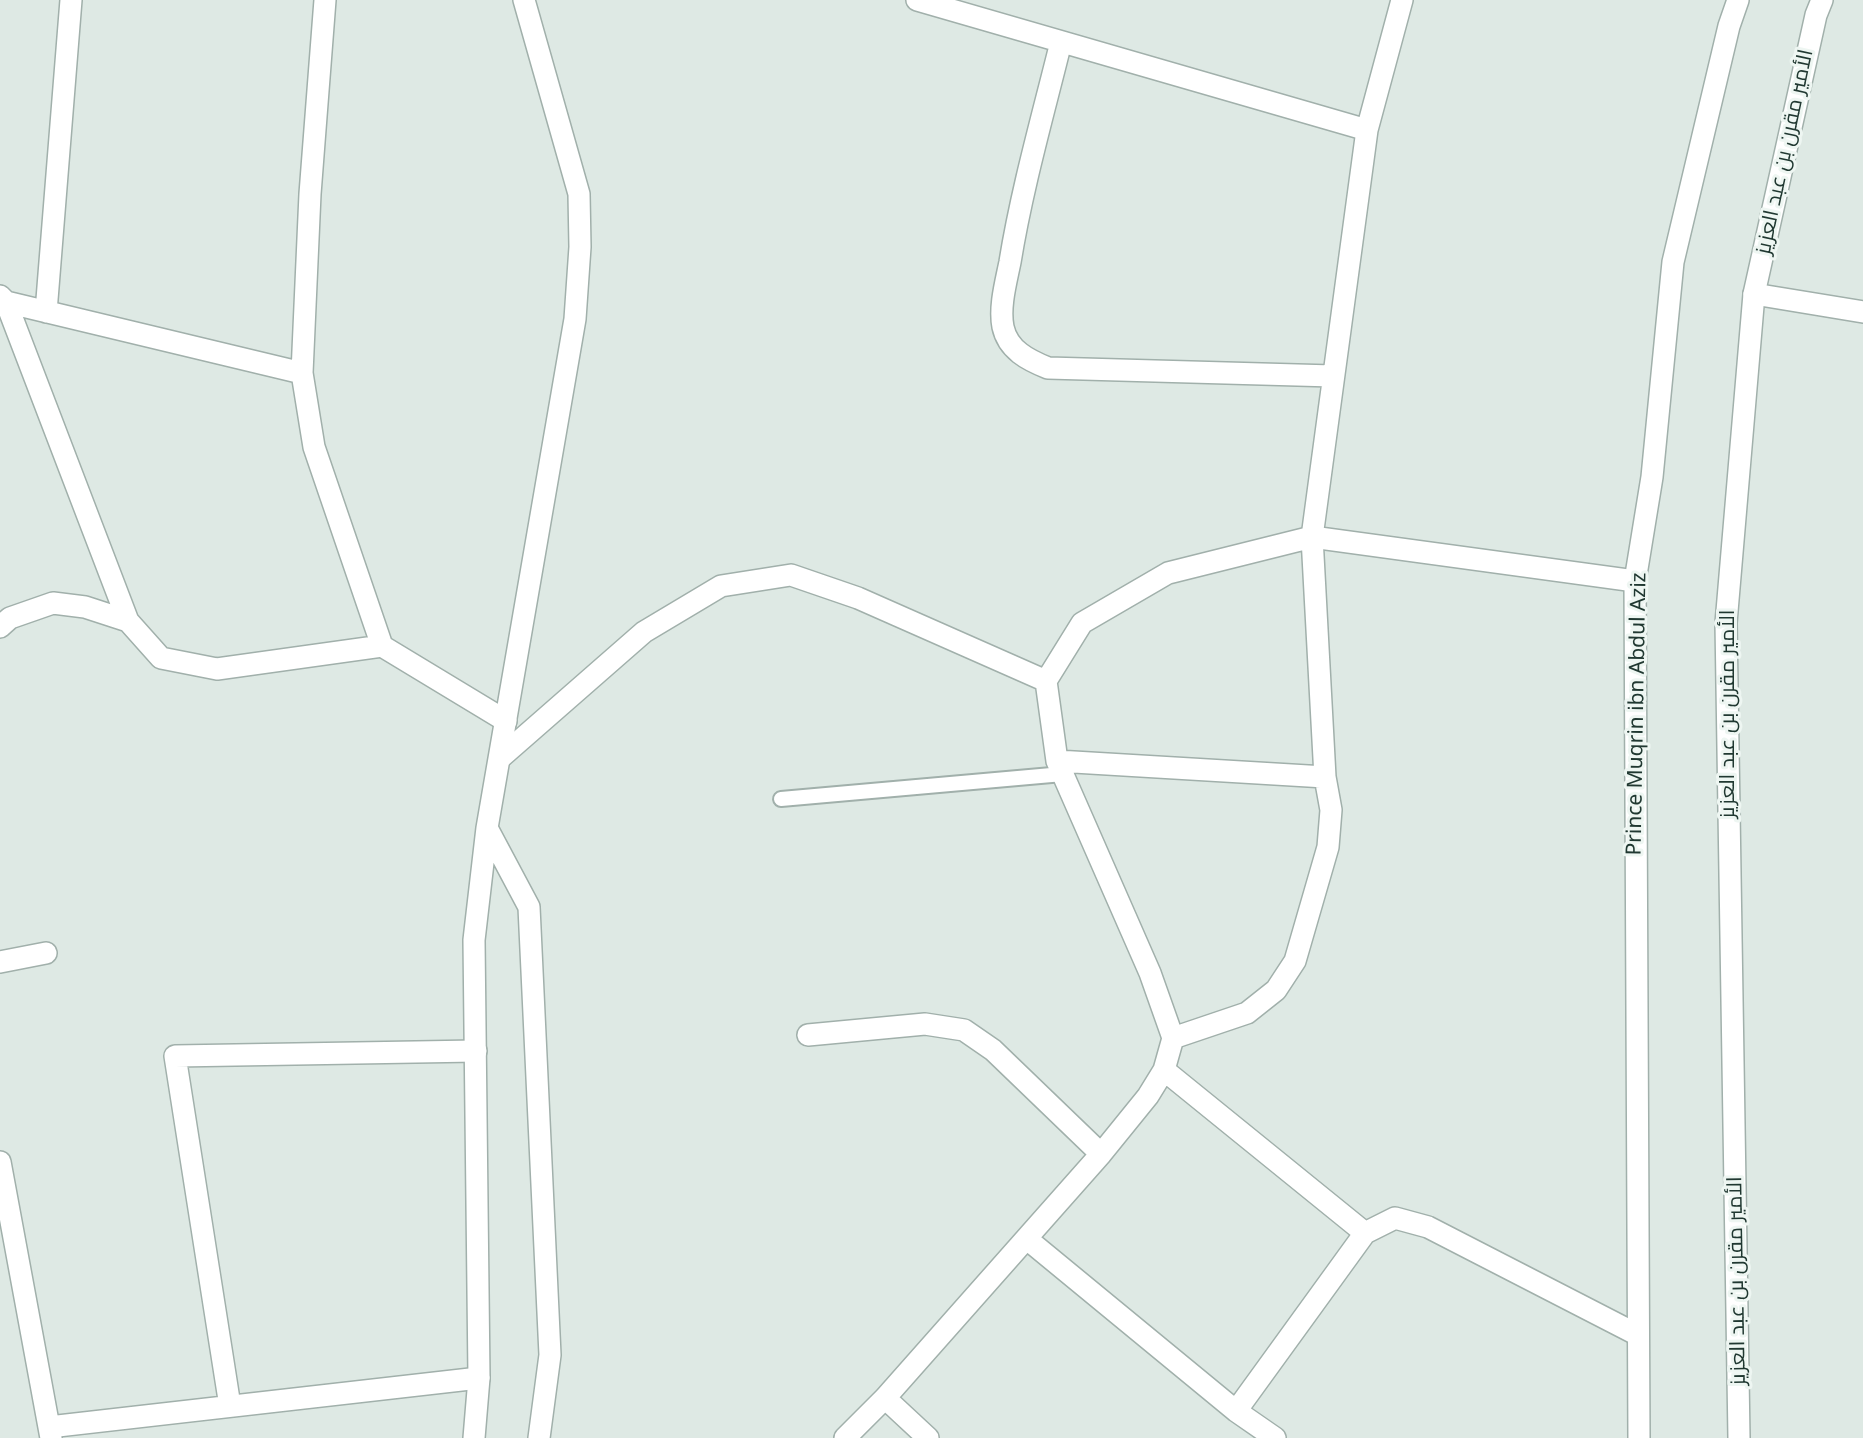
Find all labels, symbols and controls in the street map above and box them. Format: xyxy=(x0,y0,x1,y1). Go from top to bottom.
street label: الأمير مقرن بن عبد العزيز xyxy=(1751,47,1819,257)
street label: Prince Muqrin ibn Abdul Aziz xyxy=(1622,572,1652,856)
street label: الأمير مقرن بن عبد العزيز xyxy=(1715,610,1741,818)
street label: الأمير مقرن بن عبد العزيز xyxy=(1723,1176,1751,1386)

